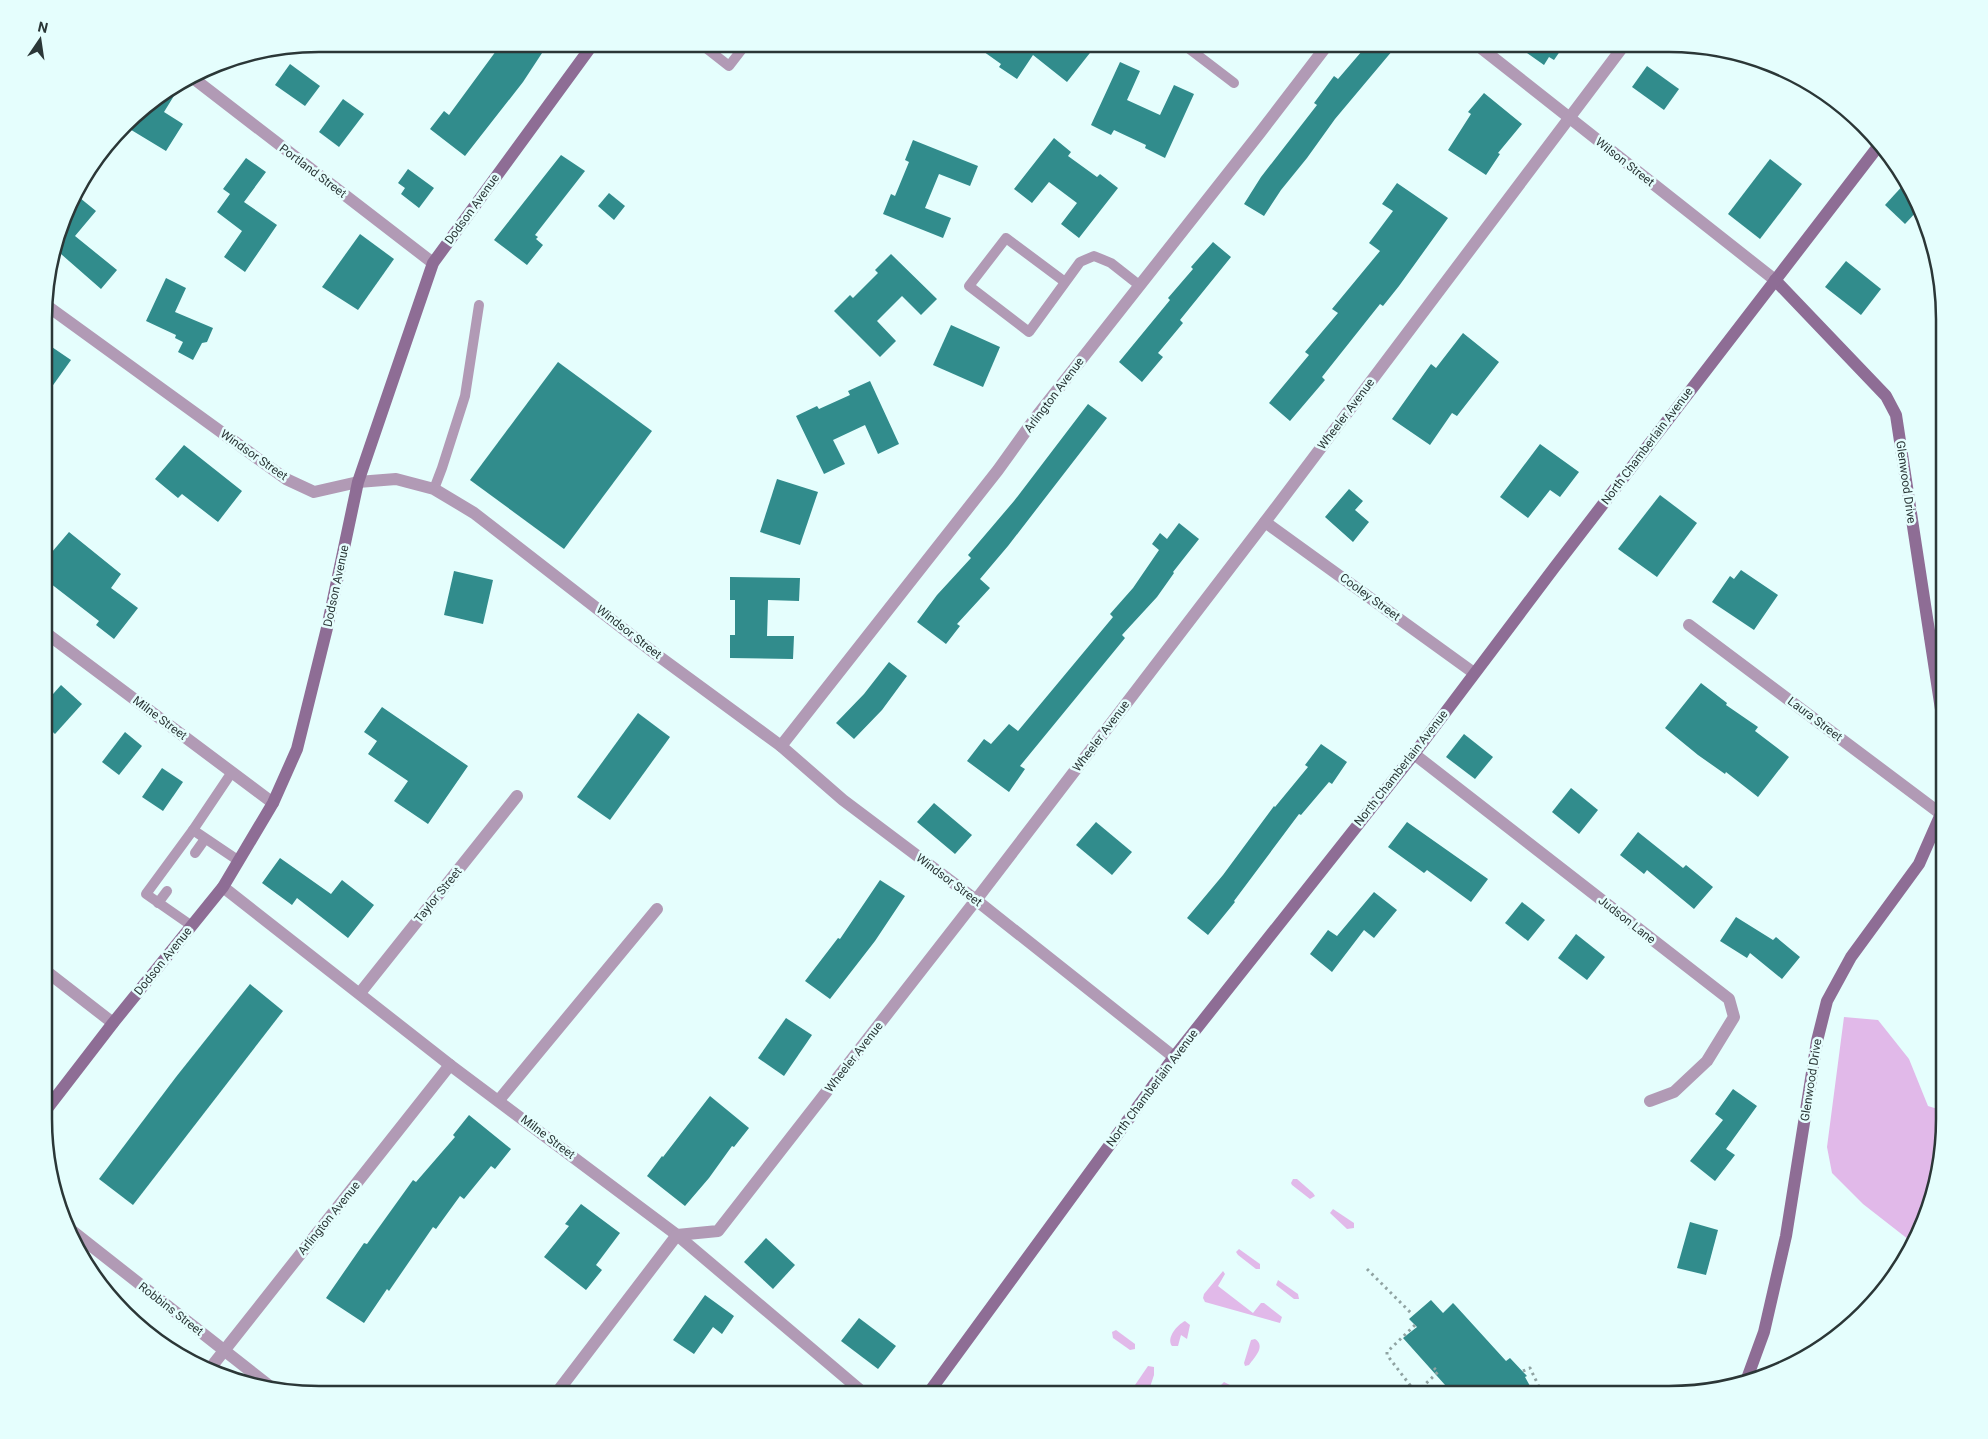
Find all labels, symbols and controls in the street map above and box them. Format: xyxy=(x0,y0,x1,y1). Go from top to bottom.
north arrow xyxy=(15,15,65,65)
text: N xyxy=(36,18,50,36)
street label: Wilson Street xyxy=(1593,135,1657,189)
street label: Portland Street xyxy=(277,141,349,201)
street label: Dodson Avenue xyxy=(442,171,502,247)
street label: Arlington Avenue xyxy=(1021,355,1087,435)
street label: Wheeler Avenue xyxy=(1315,376,1377,452)
street label: North Chamberlain Avenue xyxy=(1598,385,1696,507)
street label: Windsor Street xyxy=(218,427,290,483)
street label: Glenwood Drive xyxy=(1893,440,1919,524)
street label: Dodson Avenue xyxy=(320,544,352,628)
street label: Cooley Street xyxy=(1337,570,1403,624)
street label: Windsor Street xyxy=(594,602,664,662)
street label: Milne Street xyxy=(130,693,190,743)
street label: Laura Street xyxy=(1785,694,1845,744)
street label: Wheeler Avenue xyxy=(1070,698,1132,774)
street label: North Chamberlain Avenue xyxy=(1351,707,1451,829)
street label: Windsor Street xyxy=(913,851,985,909)
street label: Taylor Street xyxy=(411,864,465,925)
street label: Judson Lane xyxy=(1596,893,1658,947)
street label: Dodson Avenue xyxy=(131,924,195,998)
street label: Wheeler Avenue xyxy=(822,1019,886,1095)
street label: North Chamberlain Avenue xyxy=(1103,1027,1201,1149)
street label: Glenwood Drive xyxy=(1798,1038,1824,1122)
street label: Milne Street xyxy=(518,1112,578,1162)
street label: Arlington Avenue xyxy=(295,1178,363,1258)
street label: Robbins Street xyxy=(136,1279,206,1339)

